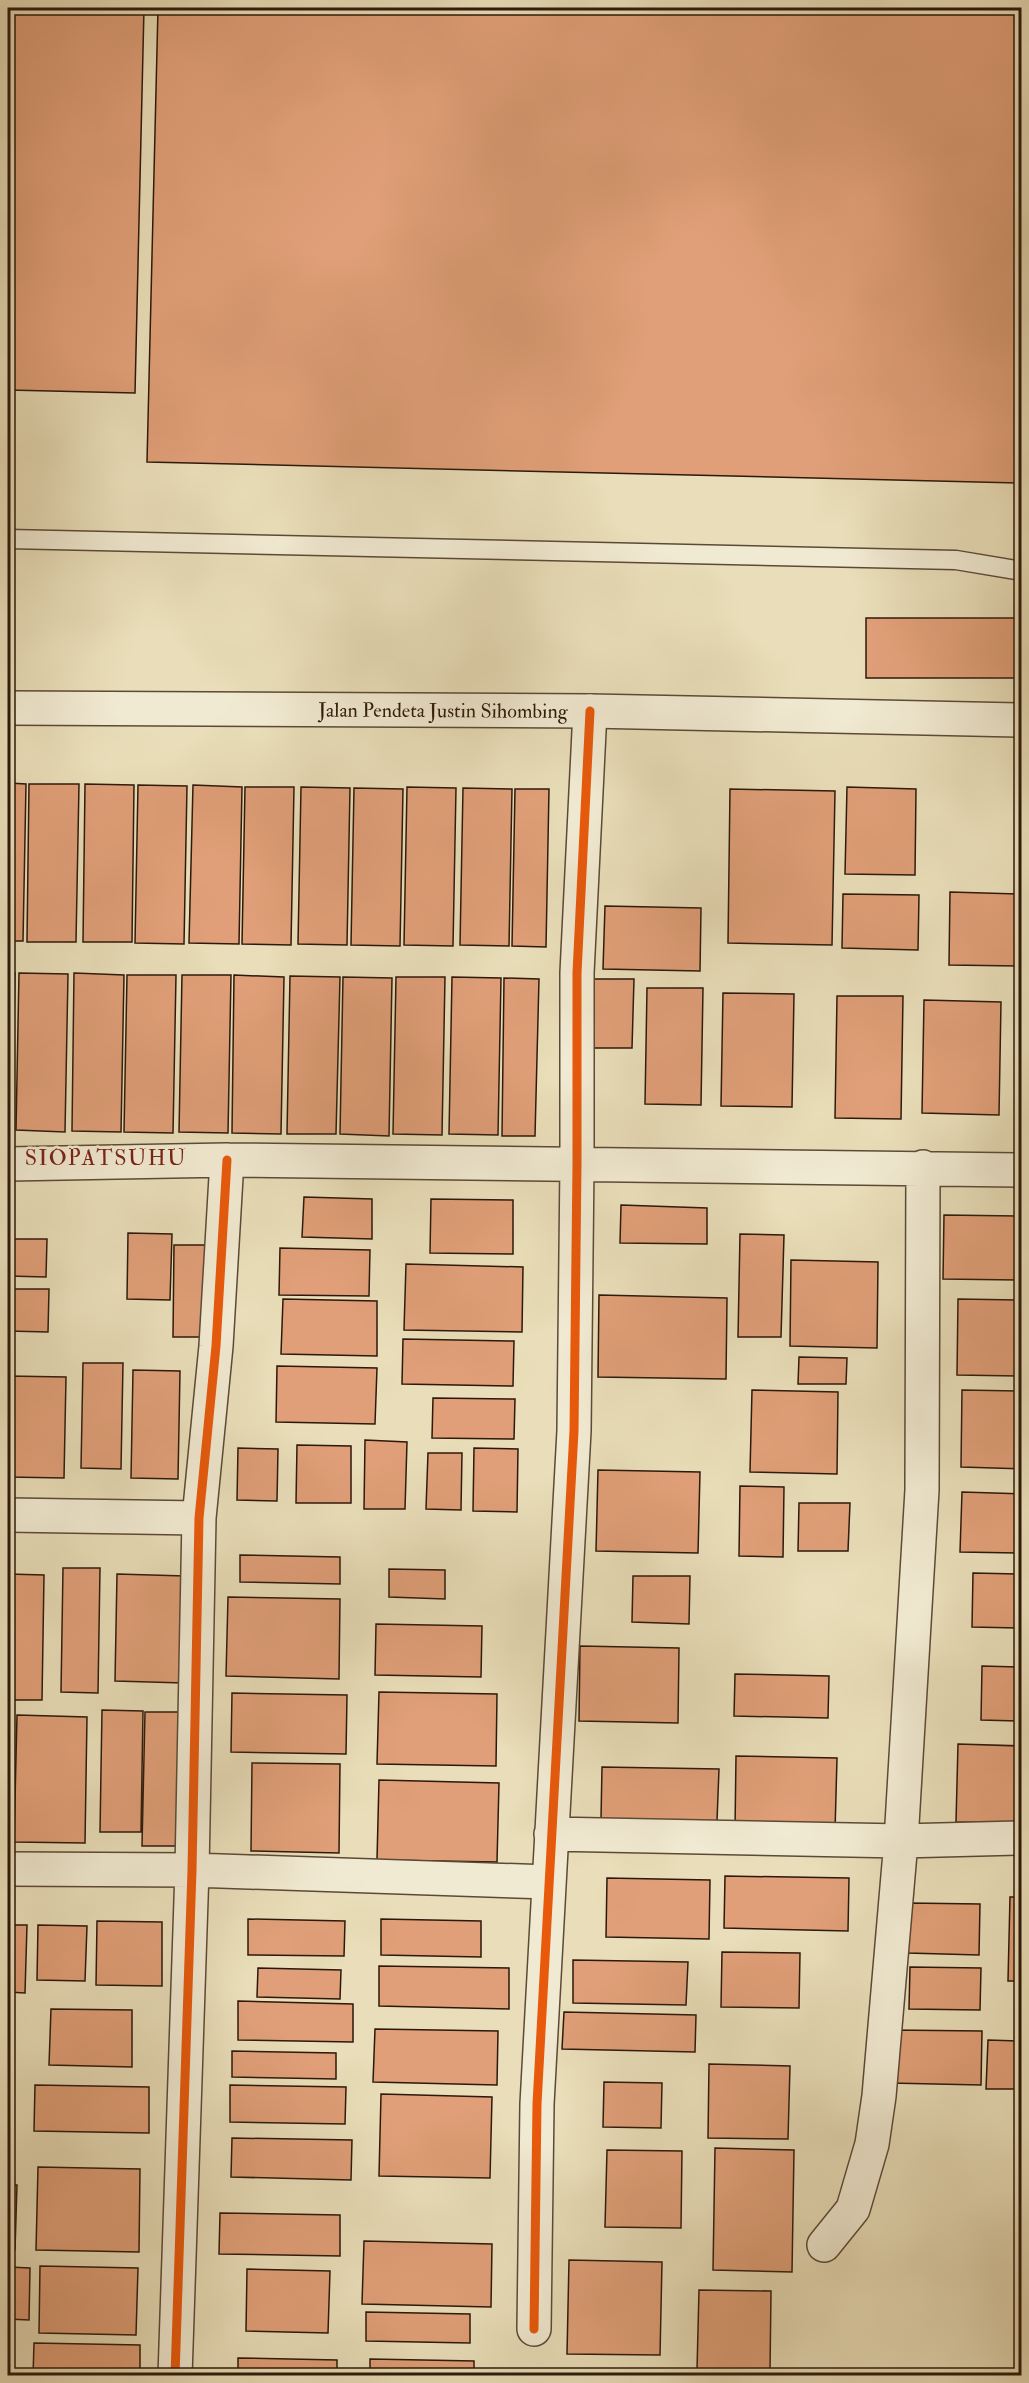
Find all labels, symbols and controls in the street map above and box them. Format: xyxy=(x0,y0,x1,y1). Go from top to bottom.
street label: Jalan Pendeta Justin Sihombing xyxy=(317,697,569,723)
district label: SIOPATSUHU xyxy=(25,1144,187,1172)

